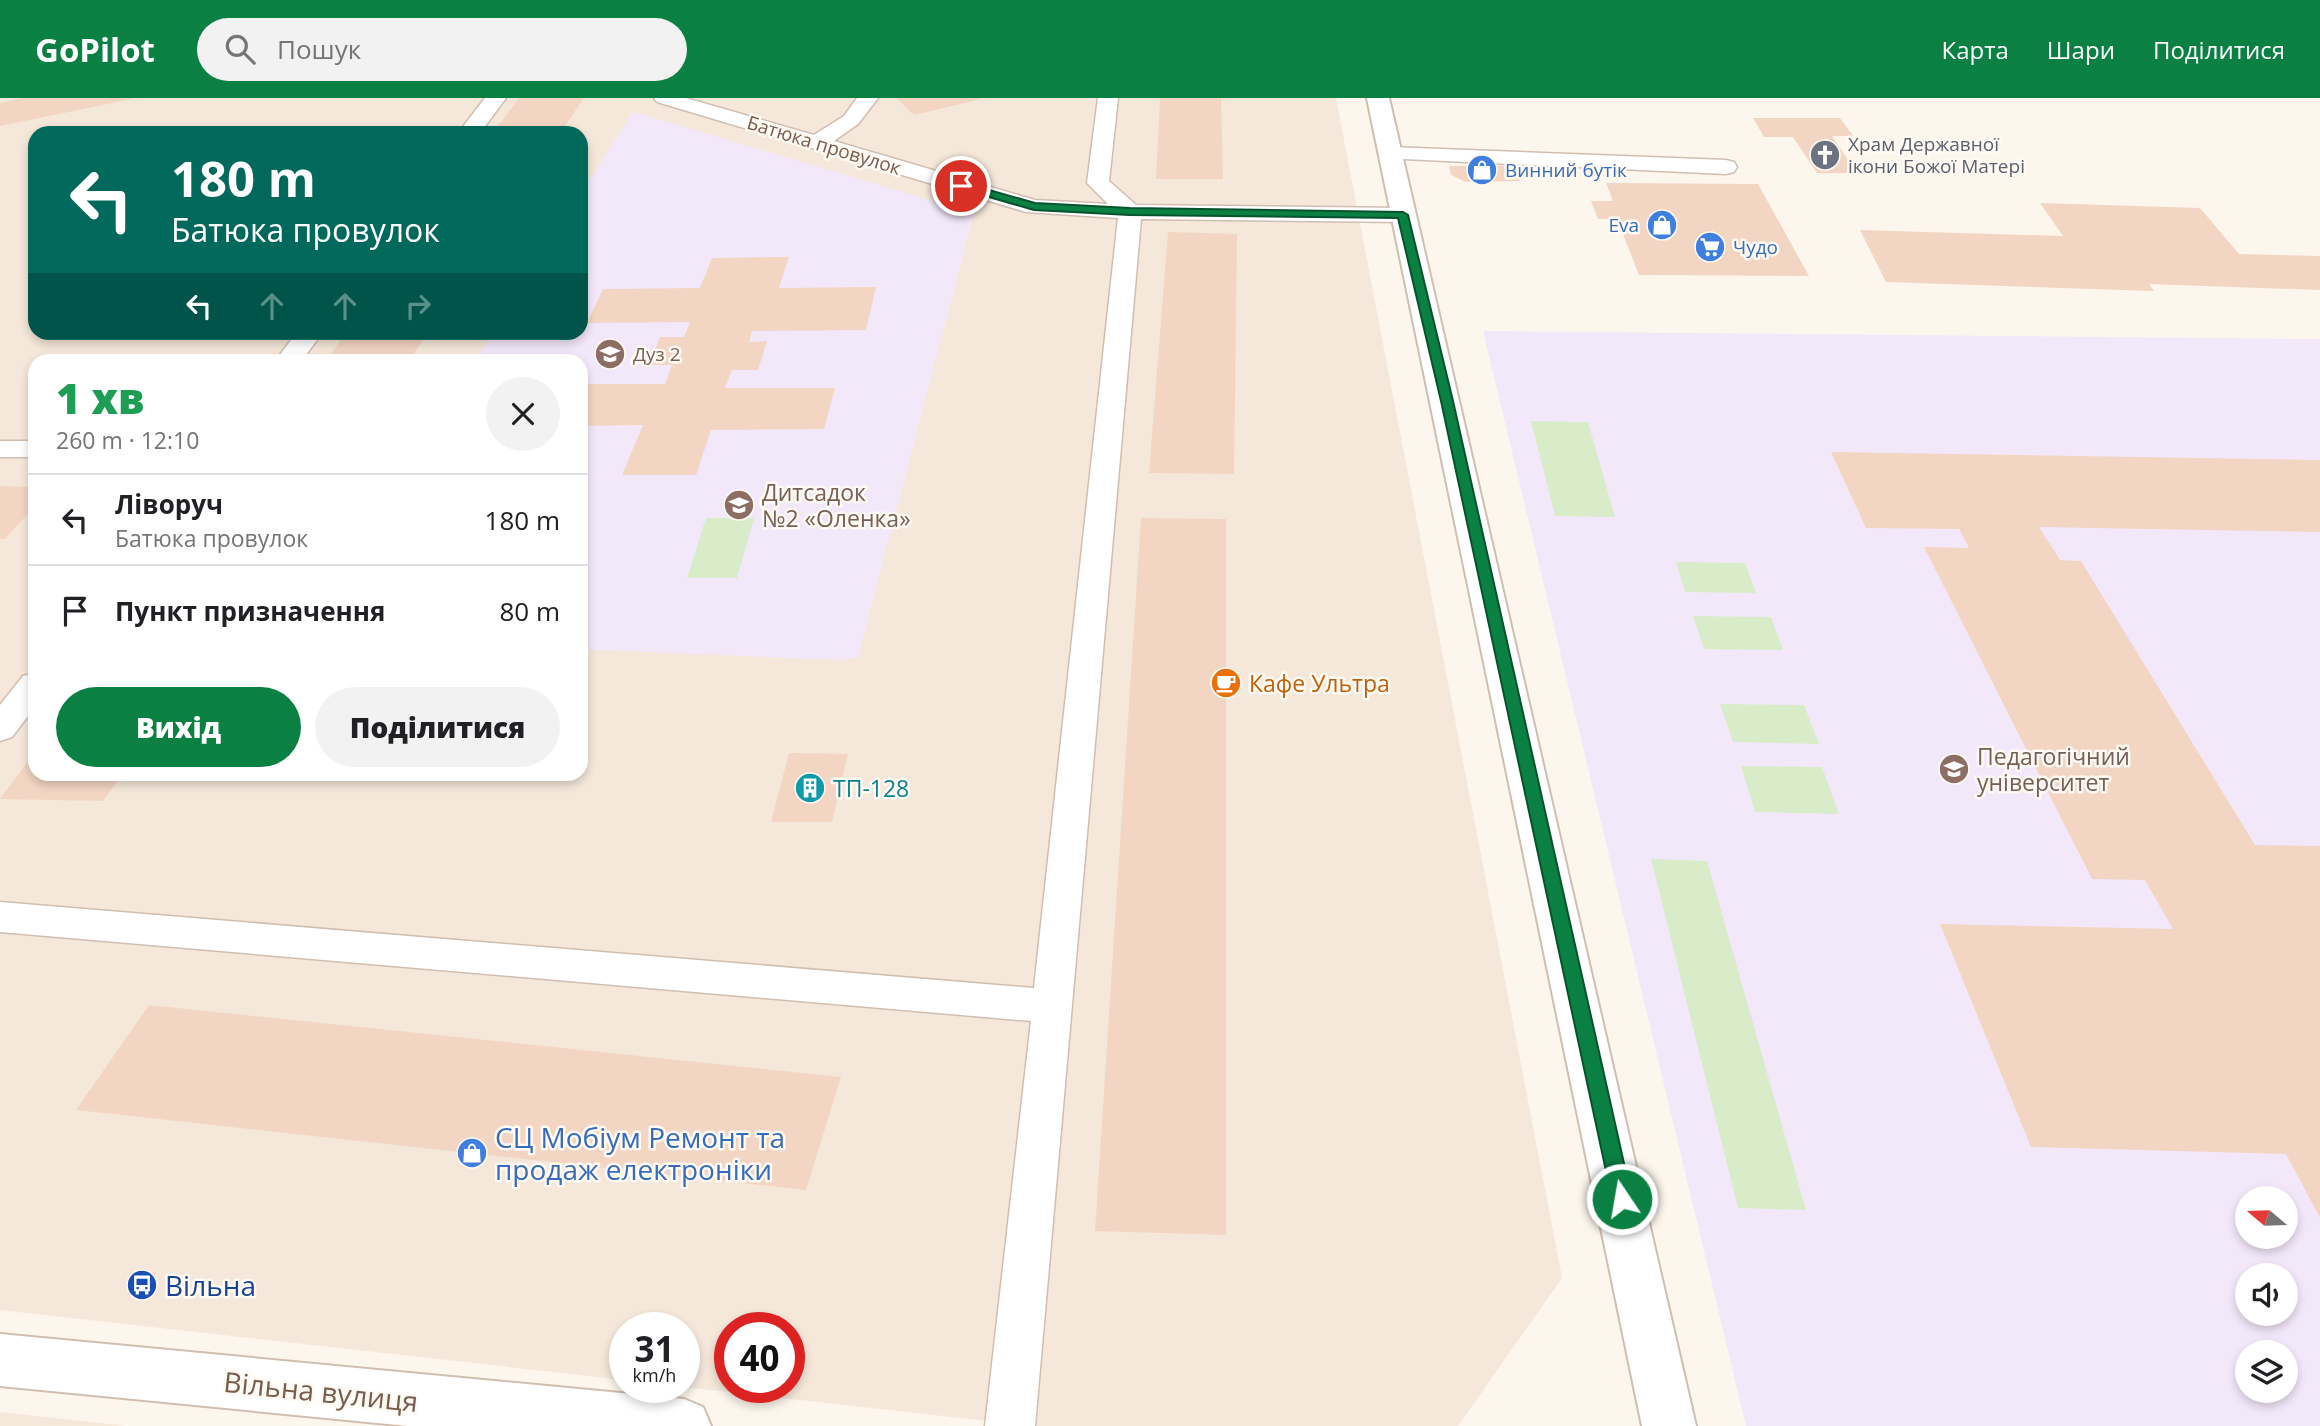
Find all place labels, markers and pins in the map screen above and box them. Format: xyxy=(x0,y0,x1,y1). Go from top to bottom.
place label: Храм Державної ікони Божої Матері xyxy=(1848,131,2025,179)
church icon: Храм Державної ікони Божої Матері xyxy=(1808,138,1842,172)
shop icon: Винний бутік xyxy=(1465,153,1499,187)
pin xyxy=(931,156,991,216)
place label: Винний бутік xyxy=(1505,157,1627,183)
shop icon: Eva xyxy=(1645,208,1679,242)
place label: Eva xyxy=(1608,212,1639,238)
supermarket icon: Чудо xyxy=(1693,230,1727,264)
place label: Чудо xyxy=(1733,234,1778,260)
school or university icon: Дуз 2 xyxy=(593,337,627,371)
place label: Дуз 2 xyxy=(633,341,681,367)
place label: Дитсадок №2 «Оленка» xyxy=(762,476,911,534)
school or university icon: Дитсадок №2 «Оленка» xyxy=(722,488,756,522)
cafe icon: Кафе Ультра xyxy=(1209,666,1243,700)
place label: Кафе Ультра xyxy=(1249,667,1390,699)
place label: Педагогічний університет xyxy=(1977,740,2130,798)
school or university icon: Педагогічний університет xyxy=(1937,752,1971,786)
building icon: ТП-128 xyxy=(793,771,827,805)
place label: ТП-128 xyxy=(833,772,909,804)
place label: СЦ Мобіум Ремонт та продаж електроніки xyxy=(495,1118,785,1188)
shop icon: СЦ Мобіум Ремонт та продаж електроніки xyxy=(455,1136,489,1170)
place label: Вільна xyxy=(165,1266,256,1304)
bus stop icon: Вільна xyxy=(125,1268,159,1302)

